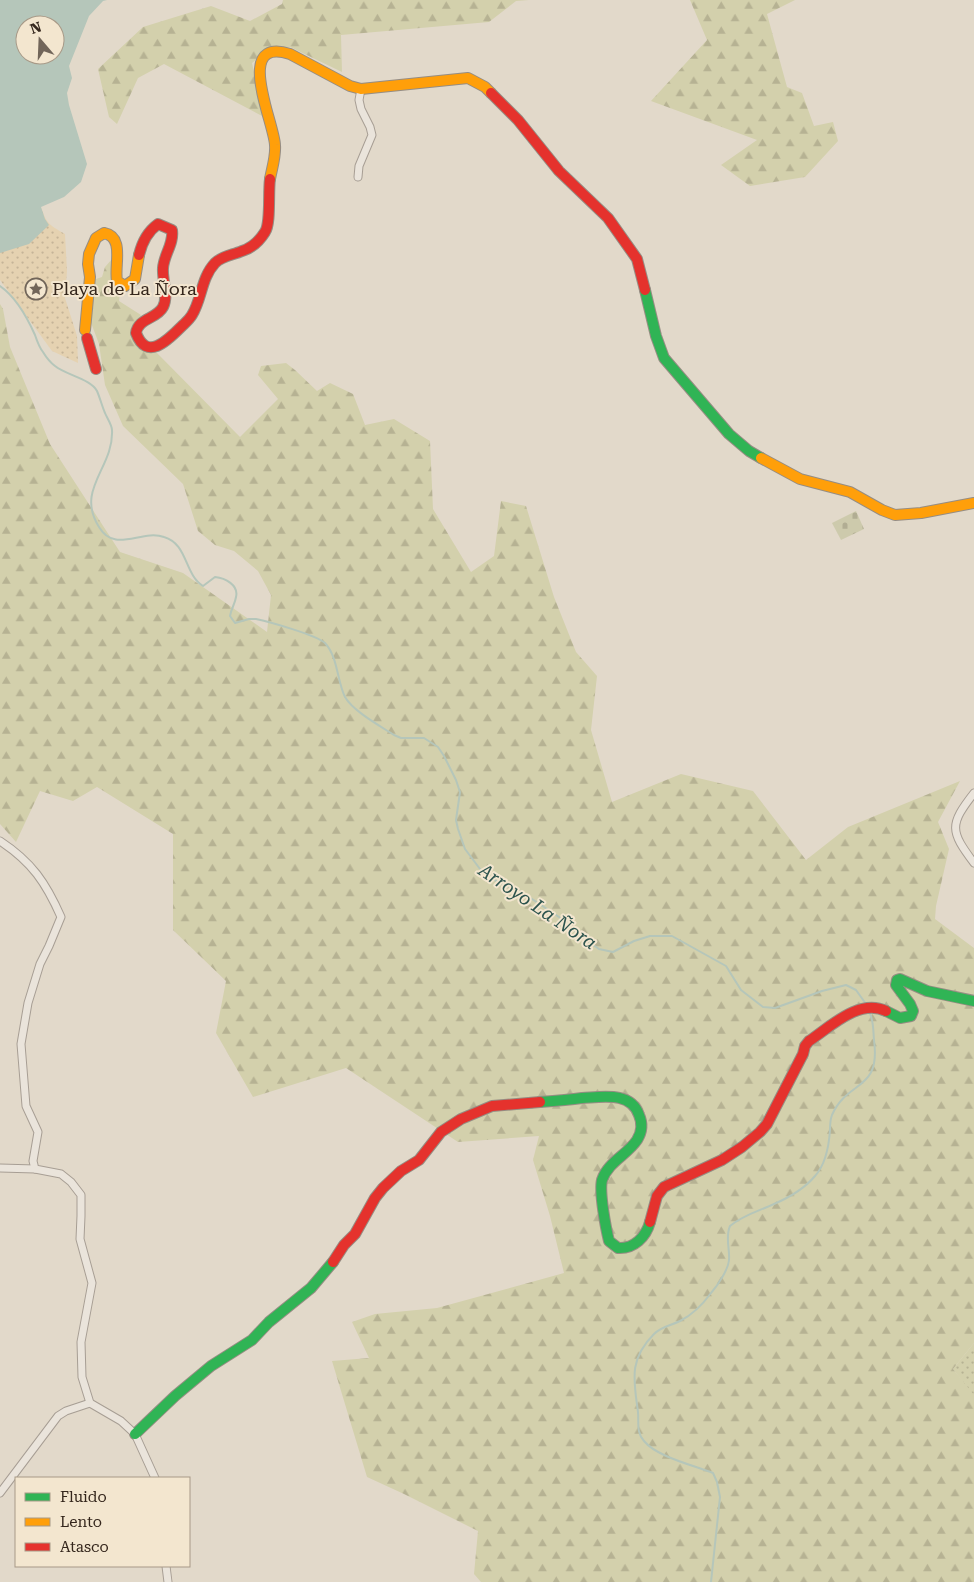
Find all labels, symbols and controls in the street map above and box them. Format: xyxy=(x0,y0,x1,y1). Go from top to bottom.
north arrow xyxy=(15,15,65,65)
text: N xyxy=(28,18,44,37)
place icon: Playa de La Ñora xyxy=(24,277,48,301)
place label: Playa de La Ñora xyxy=(52,278,197,299)
water label: Arroyo La Ñora xyxy=(473,858,601,954)
legend xyxy=(15,1477,190,1567)
text: Fluido xyxy=(60,1488,107,1506)
text: Lento xyxy=(60,1513,102,1531)
text: Atasco xyxy=(60,1538,109,1556)

